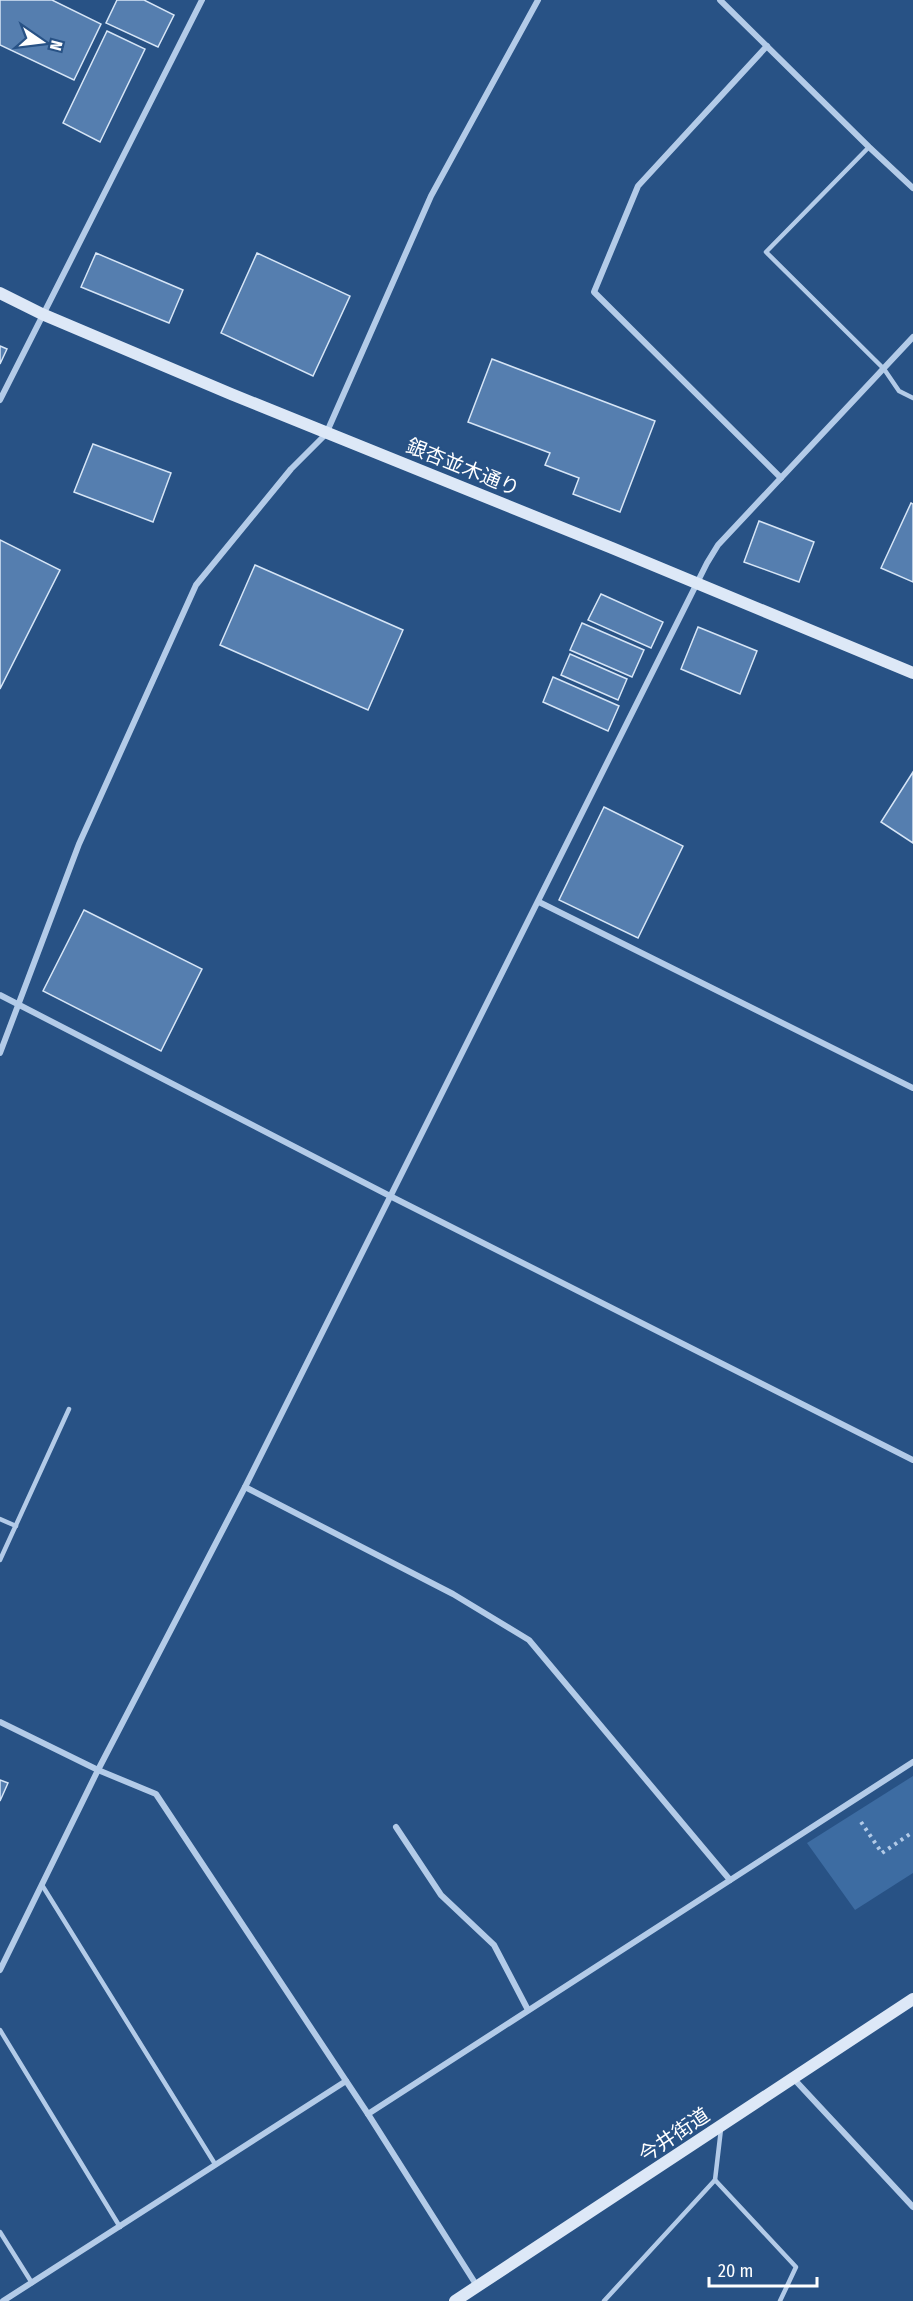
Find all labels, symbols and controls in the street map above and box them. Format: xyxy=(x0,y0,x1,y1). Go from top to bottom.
north arrow xyxy=(12,12,72,72)
text: N xyxy=(46,39,66,52)
street label: 銀杏並木通り xyxy=(403,433,523,501)
street label: 今井街道 xyxy=(634,2103,714,2167)
scale bar xyxy=(709,2250,817,2288)
text: 20 m xyxy=(718,2260,753,2282)

